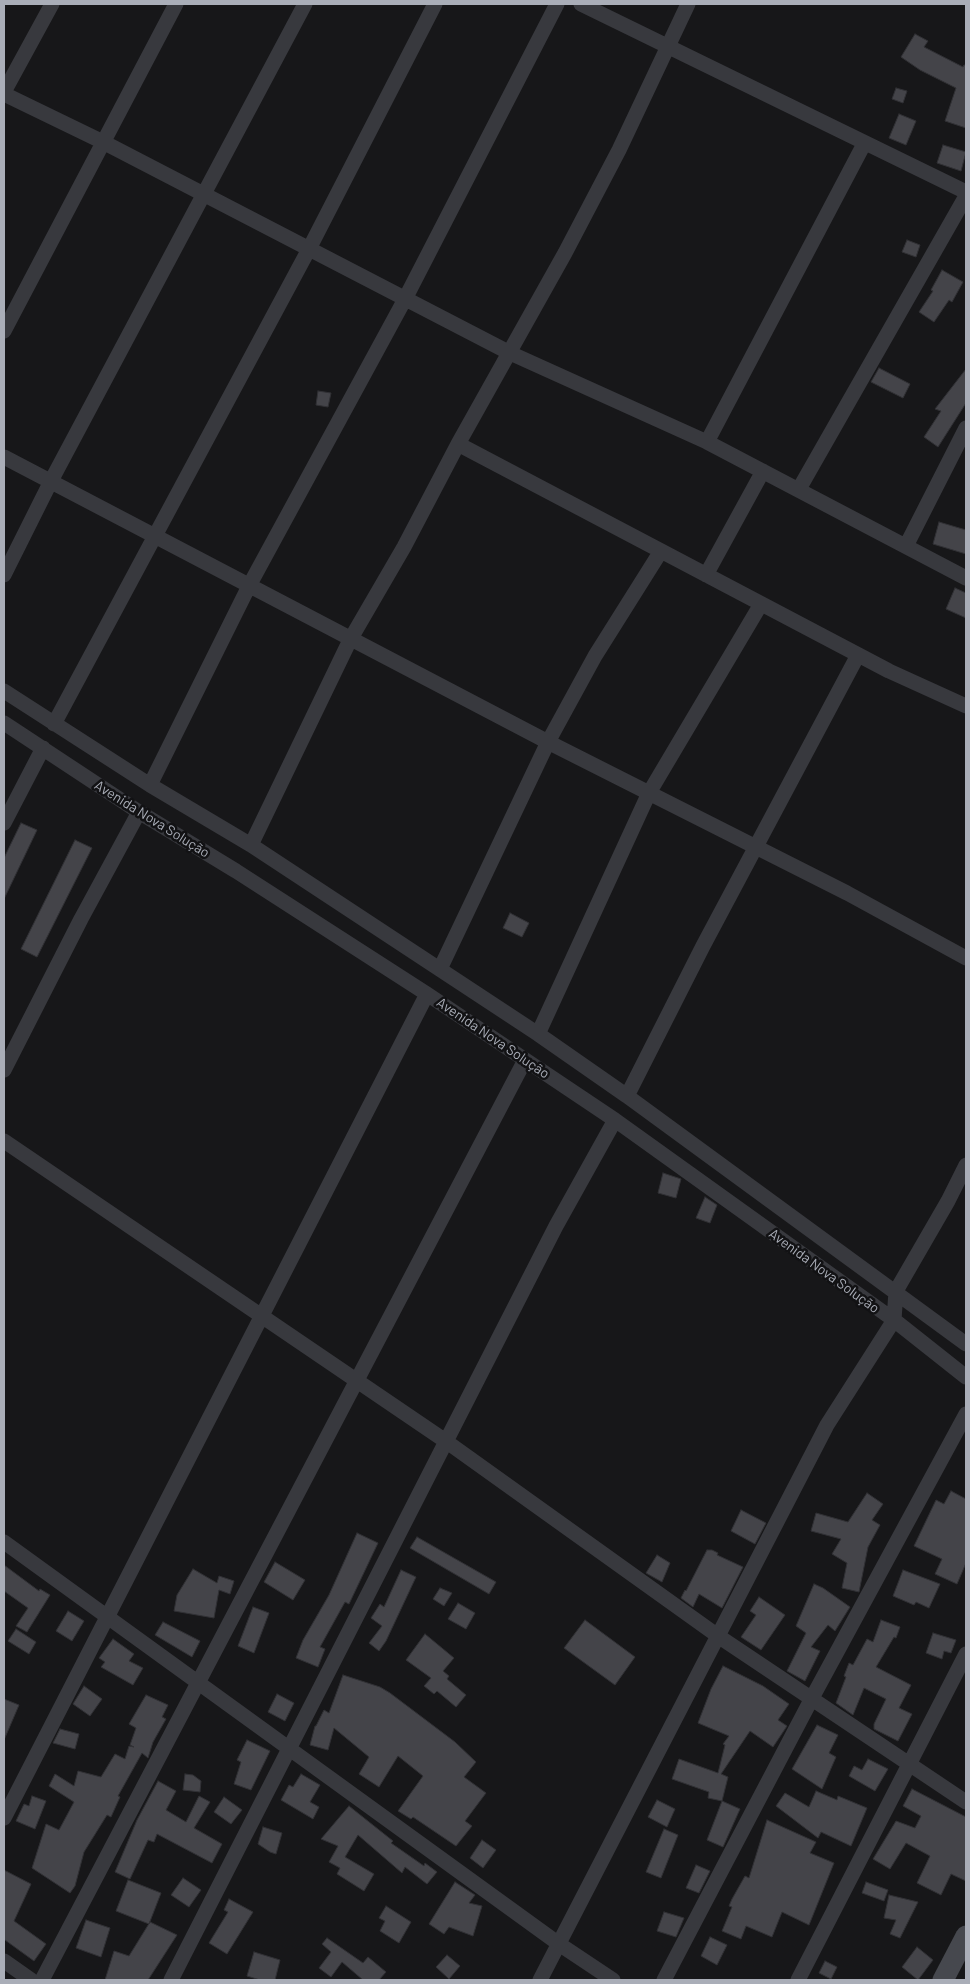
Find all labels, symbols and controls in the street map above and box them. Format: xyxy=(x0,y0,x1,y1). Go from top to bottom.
street label: Avenida Nova Solução xyxy=(91,777,213,861)
street label: Avenida Nova Solução xyxy=(433,994,553,1082)
street label: Avenida Nova Solução xyxy=(765,1225,883,1317)

